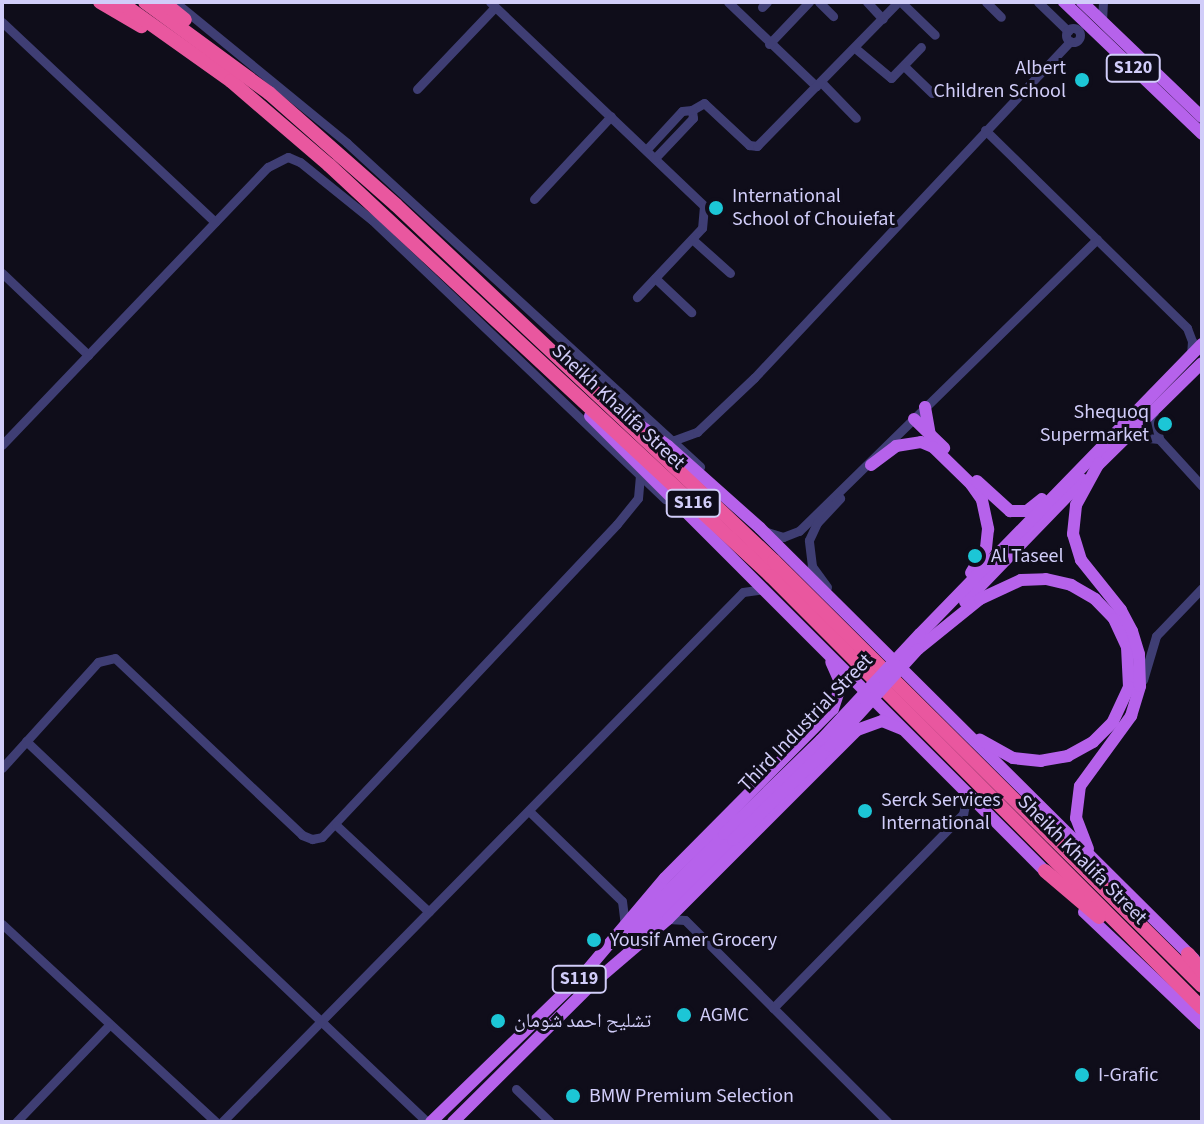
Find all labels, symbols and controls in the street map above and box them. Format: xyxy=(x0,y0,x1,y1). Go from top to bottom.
road number: S120 xyxy=(1105,54,1161,82)
place label: Albert Children School xyxy=(934,56,1066,103)
marker: Albert Children School xyxy=(1073,71,1091,89)
place label: International School of Chouiefat xyxy=(732,184,895,231)
marker: International School of Chouiefat xyxy=(707,199,725,217)
street label: Sheikh Khalifa Street xyxy=(546,339,690,475)
place label: Shequoq Supermarket xyxy=(1040,400,1149,447)
marker: Shequoq Supermarket xyxy=(1156,415,1174,433)
road number: S116 xyxy=(665,489,721,517)
place label: Al Taseel xyxy=(991,544,1064,568)
marker: Al Taseel xyxy=(966,547,984,565)
street label: Third Industrial Street xyxy=(734,649,878,797)
place label: Serck Services International xyxy=(881,788,1001,835)
street label: Sheikh Khalifa Street xyxy=(1012,790,1152,930)
marker: Serck Services International xyxy=(856,802,874,820)
place label: Yousif Amer Grocery xyxy=(610,928,777,952)
marker: Yousif Amer Grocery xyxy=(585,931,603,949)
road number: S119 xyxy=(551,965,607,993)
place label: AGMC xyxy=(700,1003,749,1027)
marker: AGMC xyxy=(675,1006,693,1024)
place label: تشليح احمد شومان xyxy=(514,1009,651,1033)
marker: تشليح احمد شومان xyxy=(489,1012,507,1030)
place label: I-Grafic xyxy=(1098,1063,1158,1087)
marker: I-Grafic xyxy=(1073,1066,1091,1084)
place label: BMW Premium Selection xyxy=(589,1084,794,1108)
marker: BMW Premium Selection xyxy=(564,1087,582,1105)

